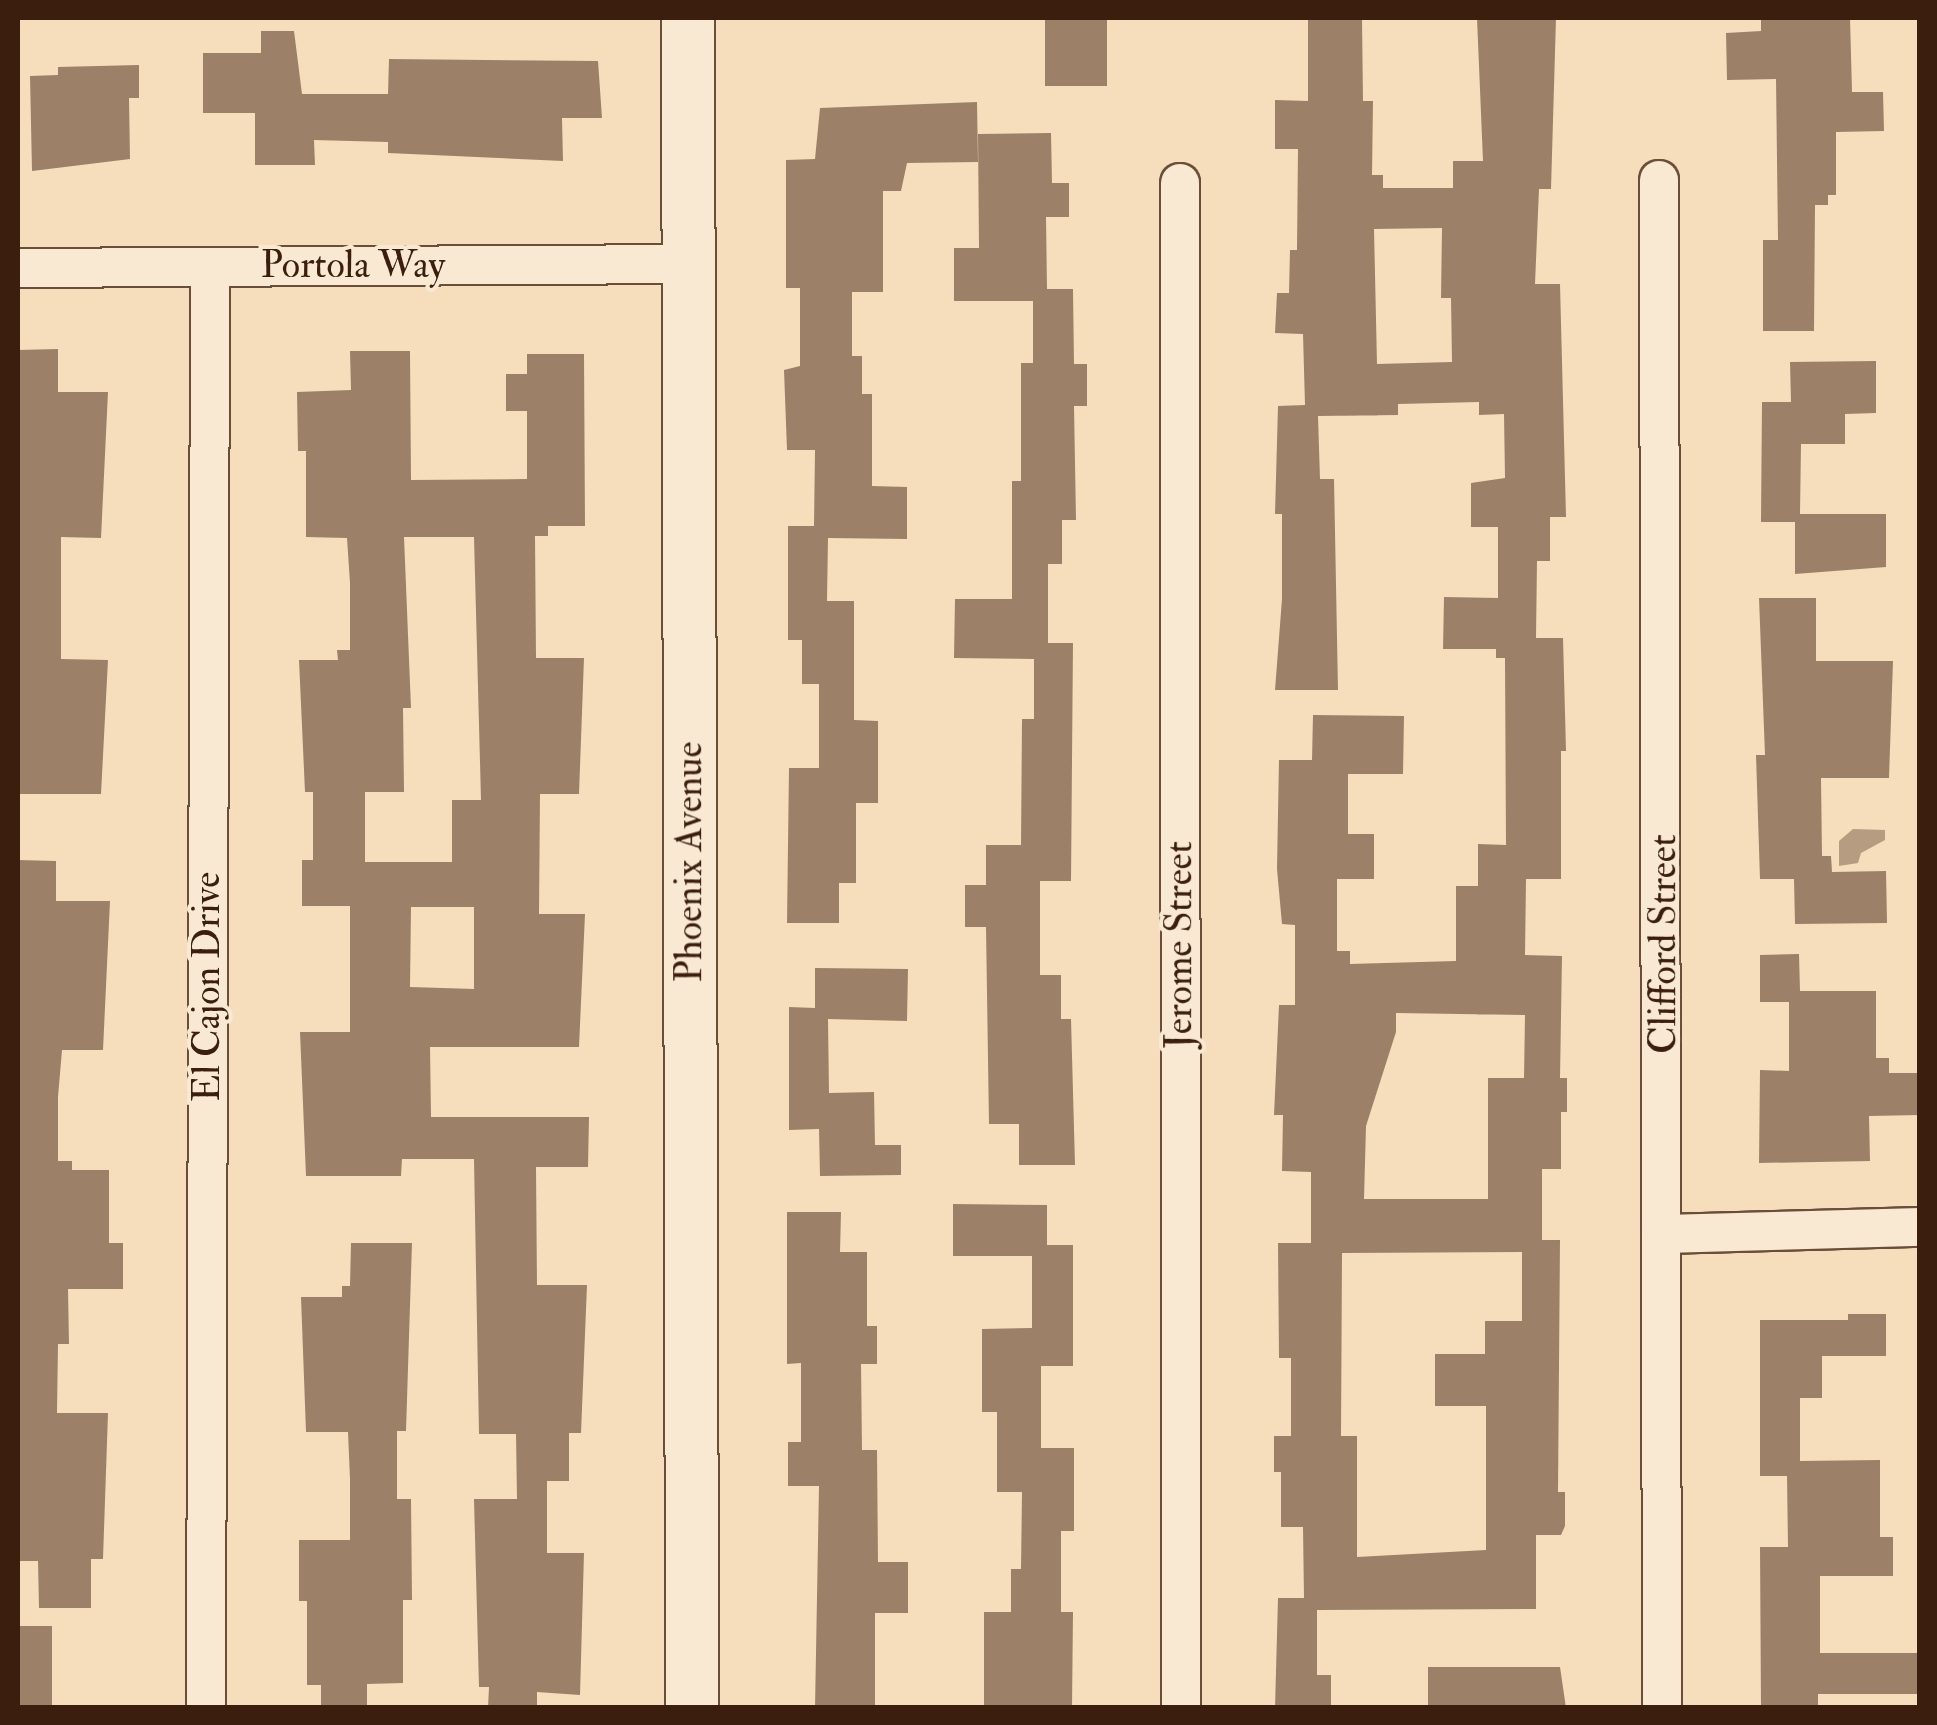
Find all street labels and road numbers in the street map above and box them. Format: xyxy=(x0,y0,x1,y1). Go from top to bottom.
street label: Portola Way xyxy=(261,243,445,289)
street label: Phoenix Avenue xyxy=(667,742,713,982)
street label: Clifford Street xyxy=(1641,834,1687,1054)
street label: Jerome Street xyxy=(1157,841,1203,1049)
street label: El Cajon Drive xyxy=(185,872,231,1102)

